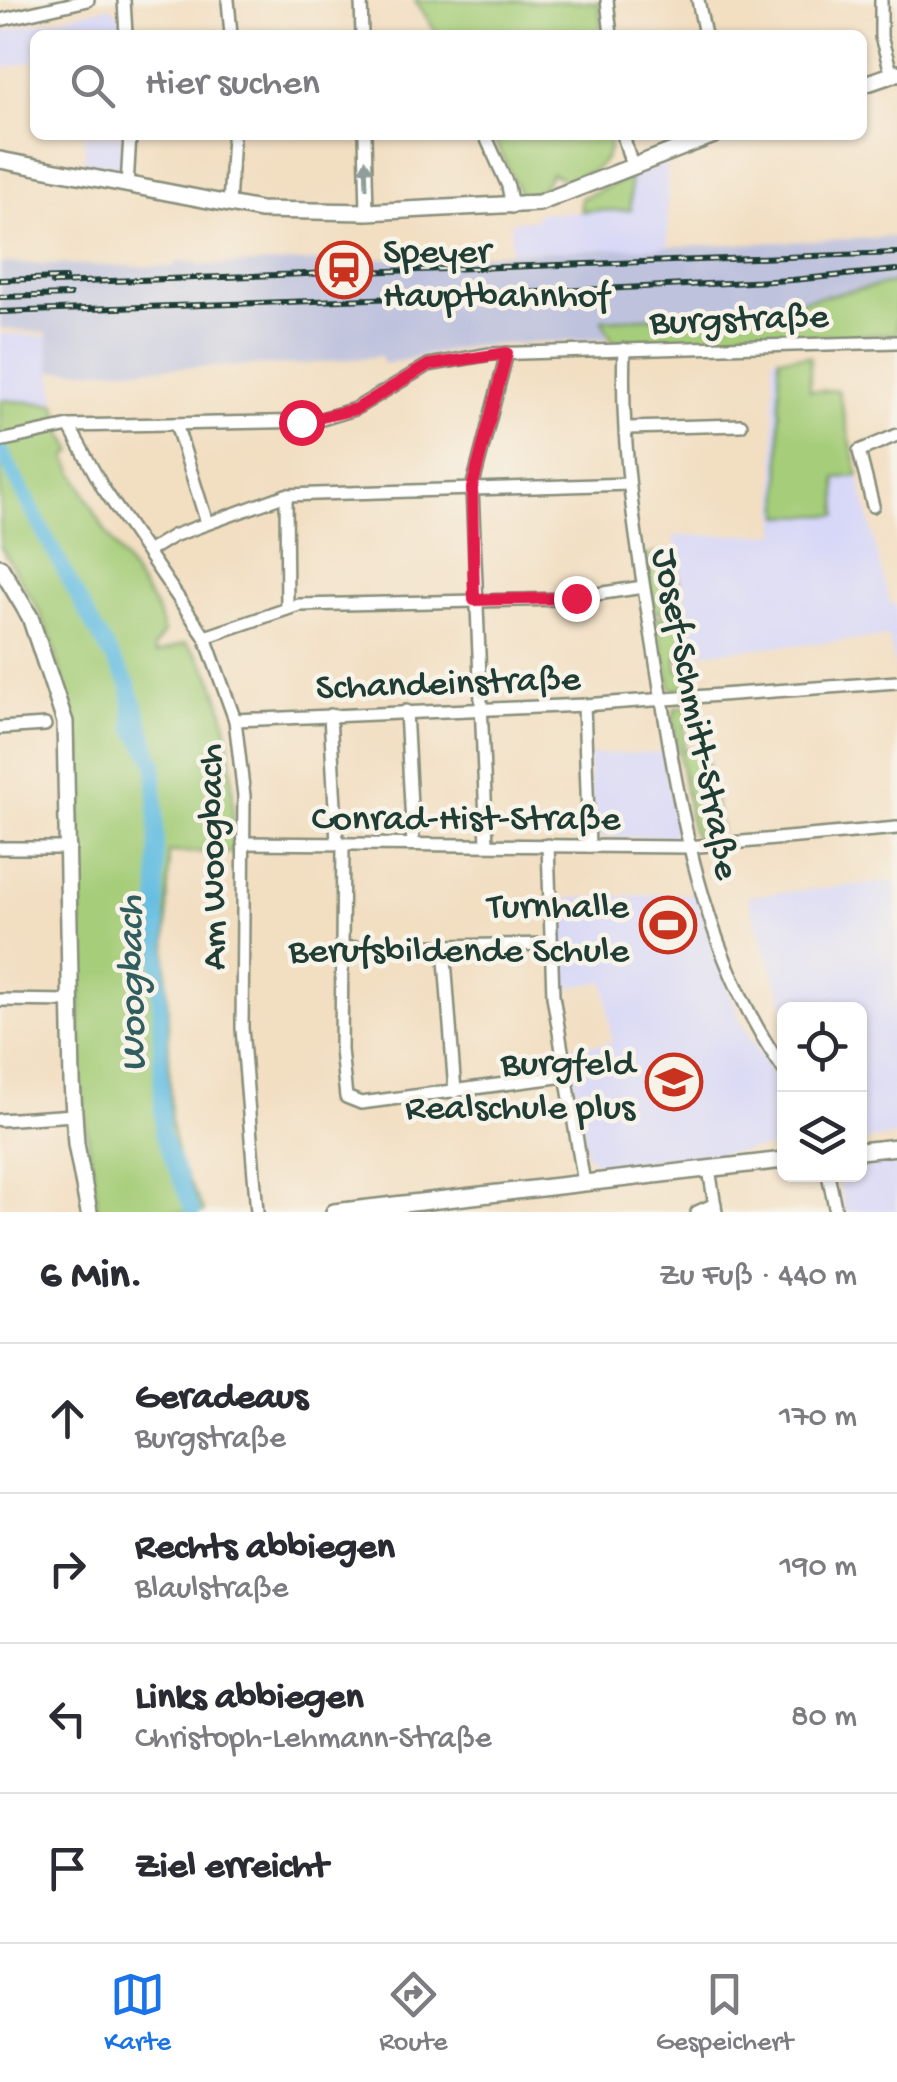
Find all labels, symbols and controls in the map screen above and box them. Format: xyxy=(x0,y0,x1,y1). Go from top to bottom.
search box xyxy=(30,30,867,140)
icon: search xyxy=(65,58,120,113)
text: Hier suchen xyxy=(145,63,320,107)
one-way arrow xyxy=(358,157,374,189)
place label: Speyer Hauptbahnhof xyxy=(383,232,613,320)
station icon: Speyer Hauptbahnhof xyxy=(314,240,374,300)
street label: Burgstraße xyxy=(648,297,830,347)
route start xyxy=(279,400,325,446)
street label: Josef-Schmitt-Straße xyxy=(639,545,747,884)
route end xyxy=(554,576,600,622)
street label: Schandeinstraße xyxy=(315,659,582,713)
street label: Am Woogbach xyxy=(191,743,239,970)
street label: Conrad-Hist-Straße xyxy=(312,799,621,843)
place label: Turnhalle Berufsbildende Schule xyxy=(288,887,629,975)
water label: Woogbach xyxy=(109,895,160,1073)
sports icon: Turnhalle Berufsbildende Schule xyxy=(638,895,698,955)
map controls xyxy=(777,1002,867,1182)
button: locate xyxy=(777,1002,867,1092)
place label: Burgfeld Realschule plus xyxy=(405,1044,638,1132)
school or university icon: Burgfeld Realschule plus xyxy=(644,1052,704,1112)
button: layers xyxy=(777,1092,867,1182)
text: 6 Min. xyxy=(40,1253,143,1302)
text: Zu Fuß · 440 m xyxy=(659,1258,857,1296)
text: Geradeaus xyxy=(135,1377,308,1421)
icon: ahead xyxy=(40,1391,95,1446)
text: 170 m xyxy=(779,1399,857,1437)
text: Burgstraße xyxy=(135,1421,286,1459)
text: Rechts abbiegen xyxy=(135,1527,395,1571)
icon: right xyxy=(40,1541,95,1596)
text: 190 m xyxy=(780,1549,857,1587)
text: Blaulstraße xyxy=(135,1571,288,1609)
text: Links abbiegen xyxy=(135,1677,363,1721)
icon: left xyxy=(40,1691,95,1746)
text: 80 m xyxy=(791,1699,857,1737)
text: Christoph-Lehmann-Straße xyxy=(135,1721,492,1759)
icon: arrive xyxy=(40,1841,95,1896)
text: Ziel erreicht xyxy=(135,1846,328,1890)
tab: Karte xyxy=(104,1967,171,2060)
tab: Route xyxy=(379,1967,447,2060)
tab: Gespeichert xyxy=(656,1967,793,2060)

